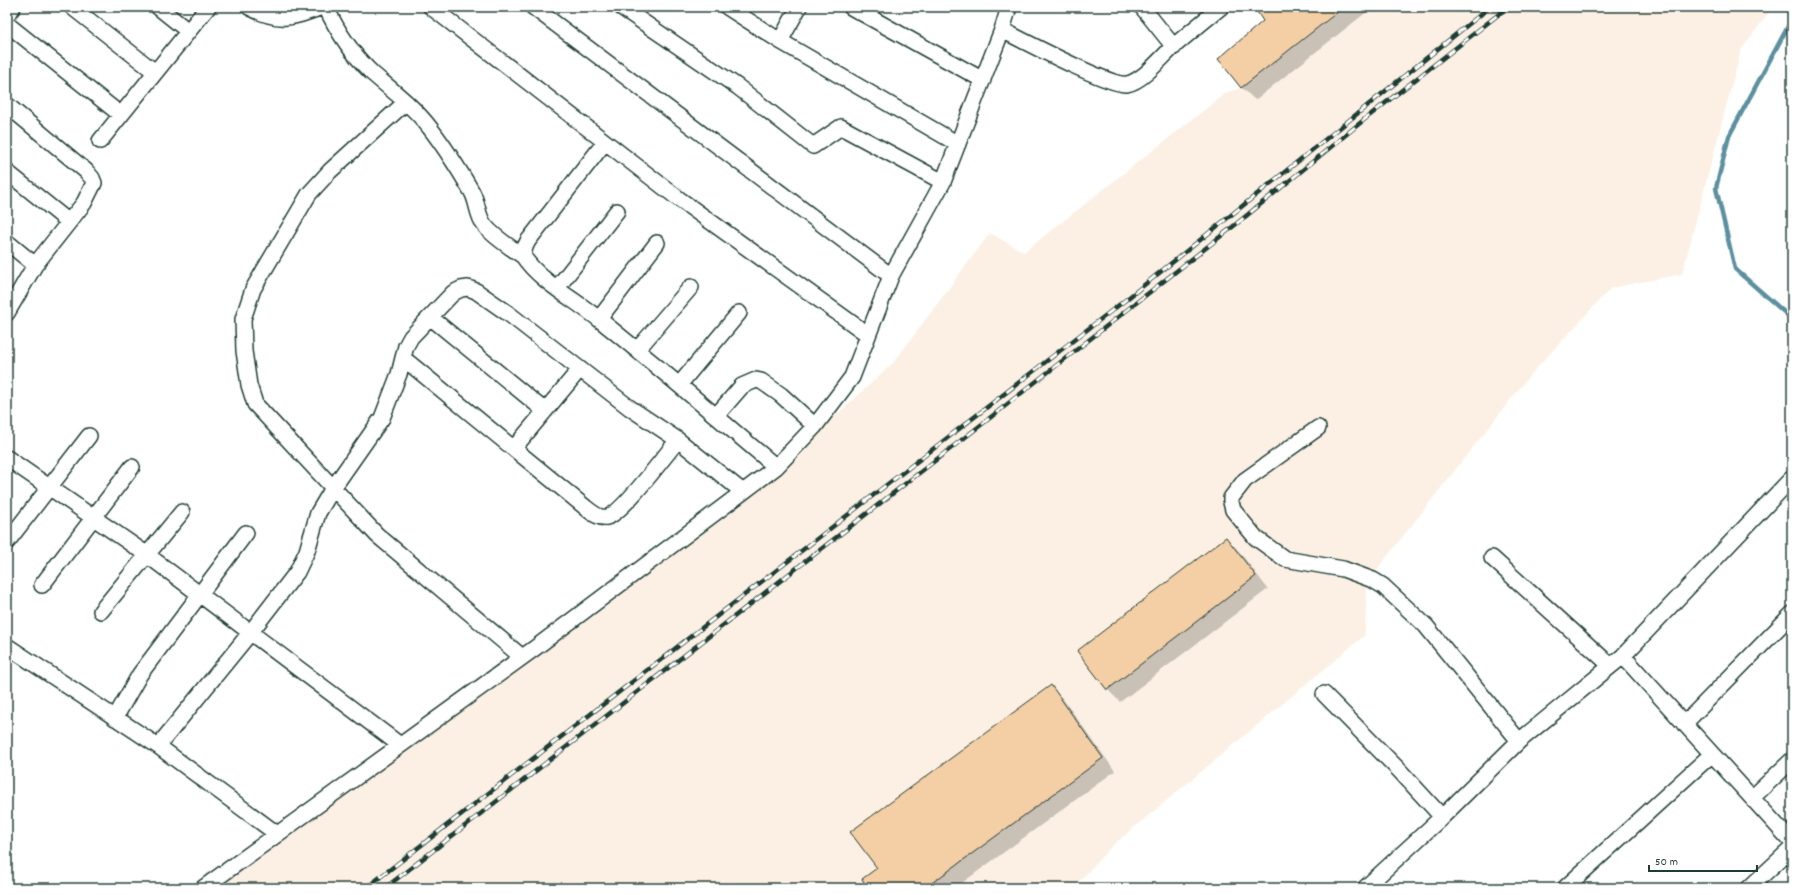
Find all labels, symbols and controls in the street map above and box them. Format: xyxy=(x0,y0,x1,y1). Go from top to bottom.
scale bar xyxy=(1649,847,1757,873)
text: 50 m xyxy=(1655,854,1678,871)

